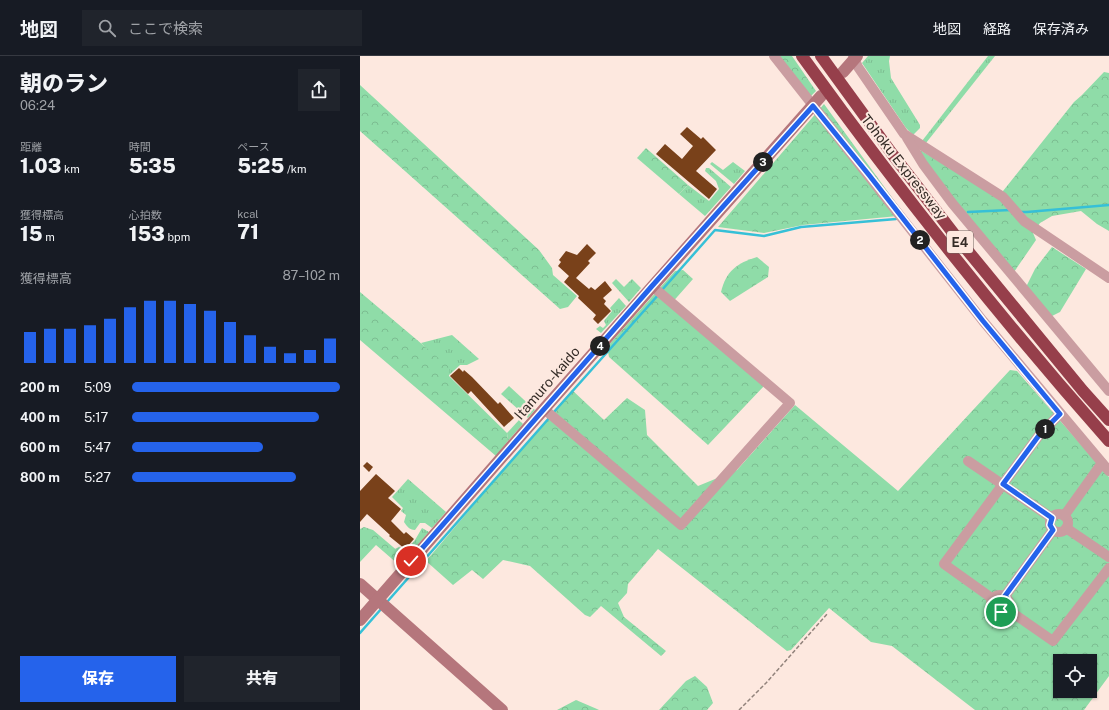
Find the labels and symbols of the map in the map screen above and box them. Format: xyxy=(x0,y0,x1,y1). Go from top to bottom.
street label: Tohoku Expressway xyxy=(858,111,950,223)
pin: 3 xyxy=(753,152,773,172)
pin: 2 xyxy=(910,230,930,250)
road number: E4 xyxy=(947,231,973,253)
pin: 4 xyxy=(590,336,610,356)
street label: Itamuro-kaido xyxy=(511,343,583,423)
pin: 1 xyxy=(1035,419,1055,439)
pin xyxy=(394,544,428,578)
pin xyxy=(984,595,1018,629)

